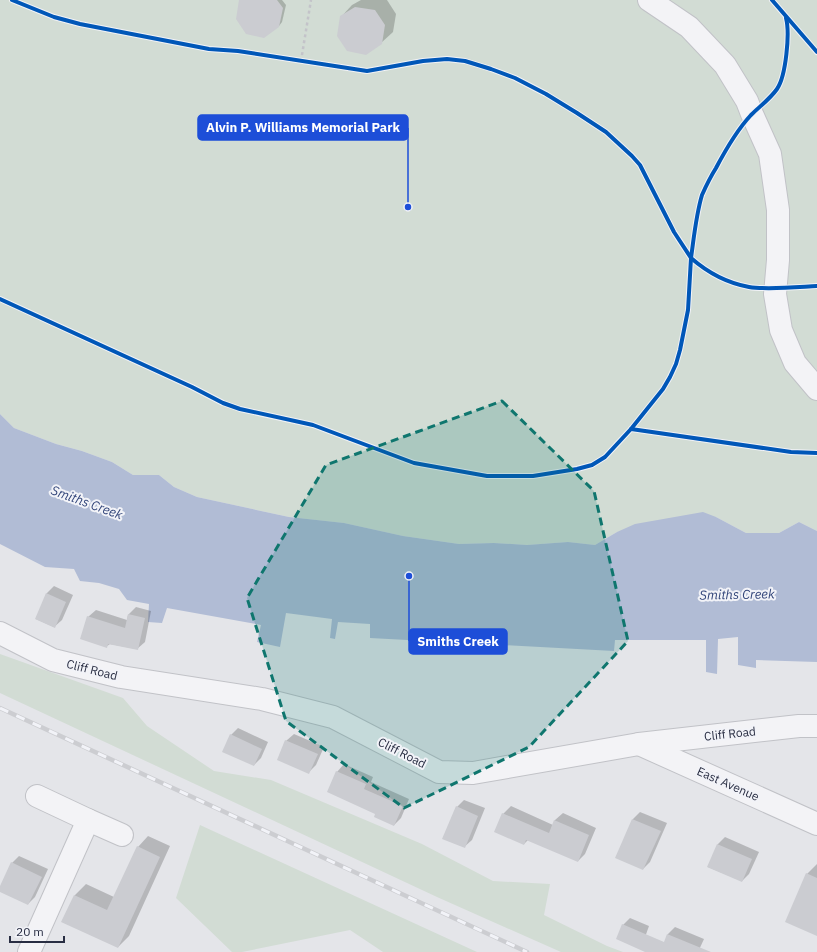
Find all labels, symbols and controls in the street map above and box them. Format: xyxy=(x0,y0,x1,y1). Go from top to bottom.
callout: Alvin P. Williams Memorial Park xyxy=(198,115,408,140)
text: Alvin P. Williams Memorial Park xyxy=(206,119,400,136)
water label: Smiths Creek xyxy=(49,482,125,523)
water label: Smiths Creek xyxy=(699,585,775,604)
callout: Smiths Creek xyxy=(409,629,507,654)
text: Smiths Creek xyxy=(417,633,499,650)
street label: Cliff Road xyxy=(65,656,119,683)
street label: Cliff Road xyxy=(703,723,757,744)
street label: Cliff Road xyxy=(376,734,429,771)
street label: East Avenue xyxy=(695,763,762,804)
scale bar xyxy=(10,918,64,944)
text: 20 m xyxy=(16,924,44,939)

